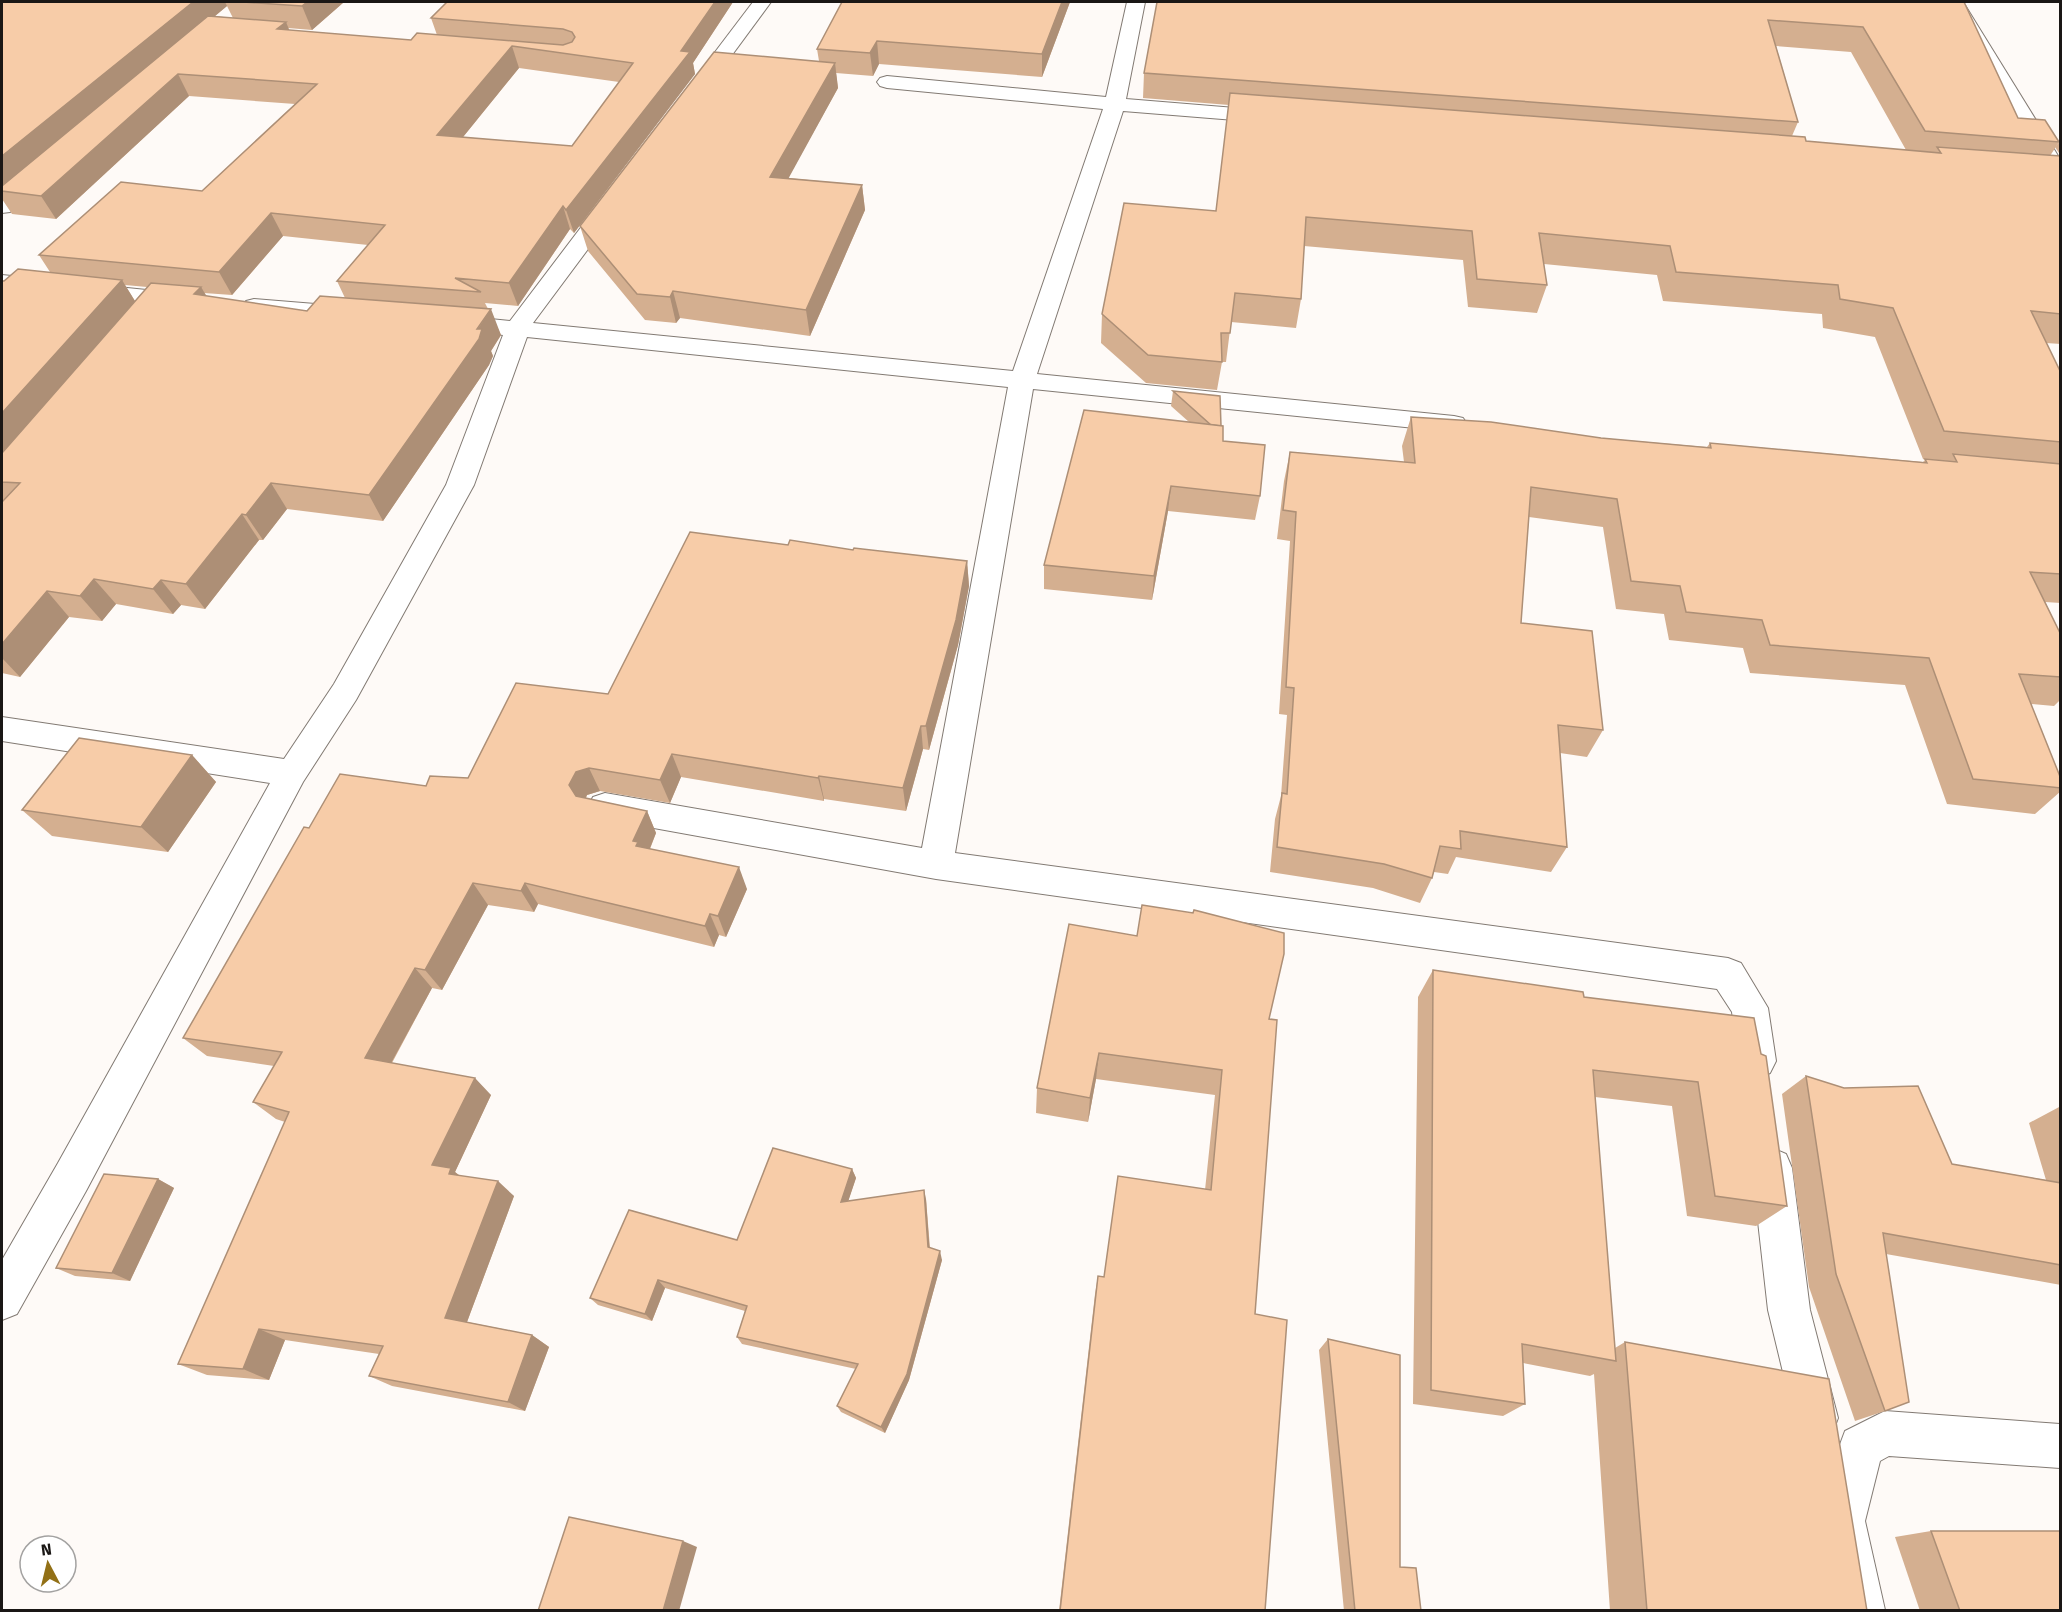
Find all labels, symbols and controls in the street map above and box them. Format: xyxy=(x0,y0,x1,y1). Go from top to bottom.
north arrow xyxy=(18,1534,78,1594)
text: N xyxy=(40,1540,53,1560)

